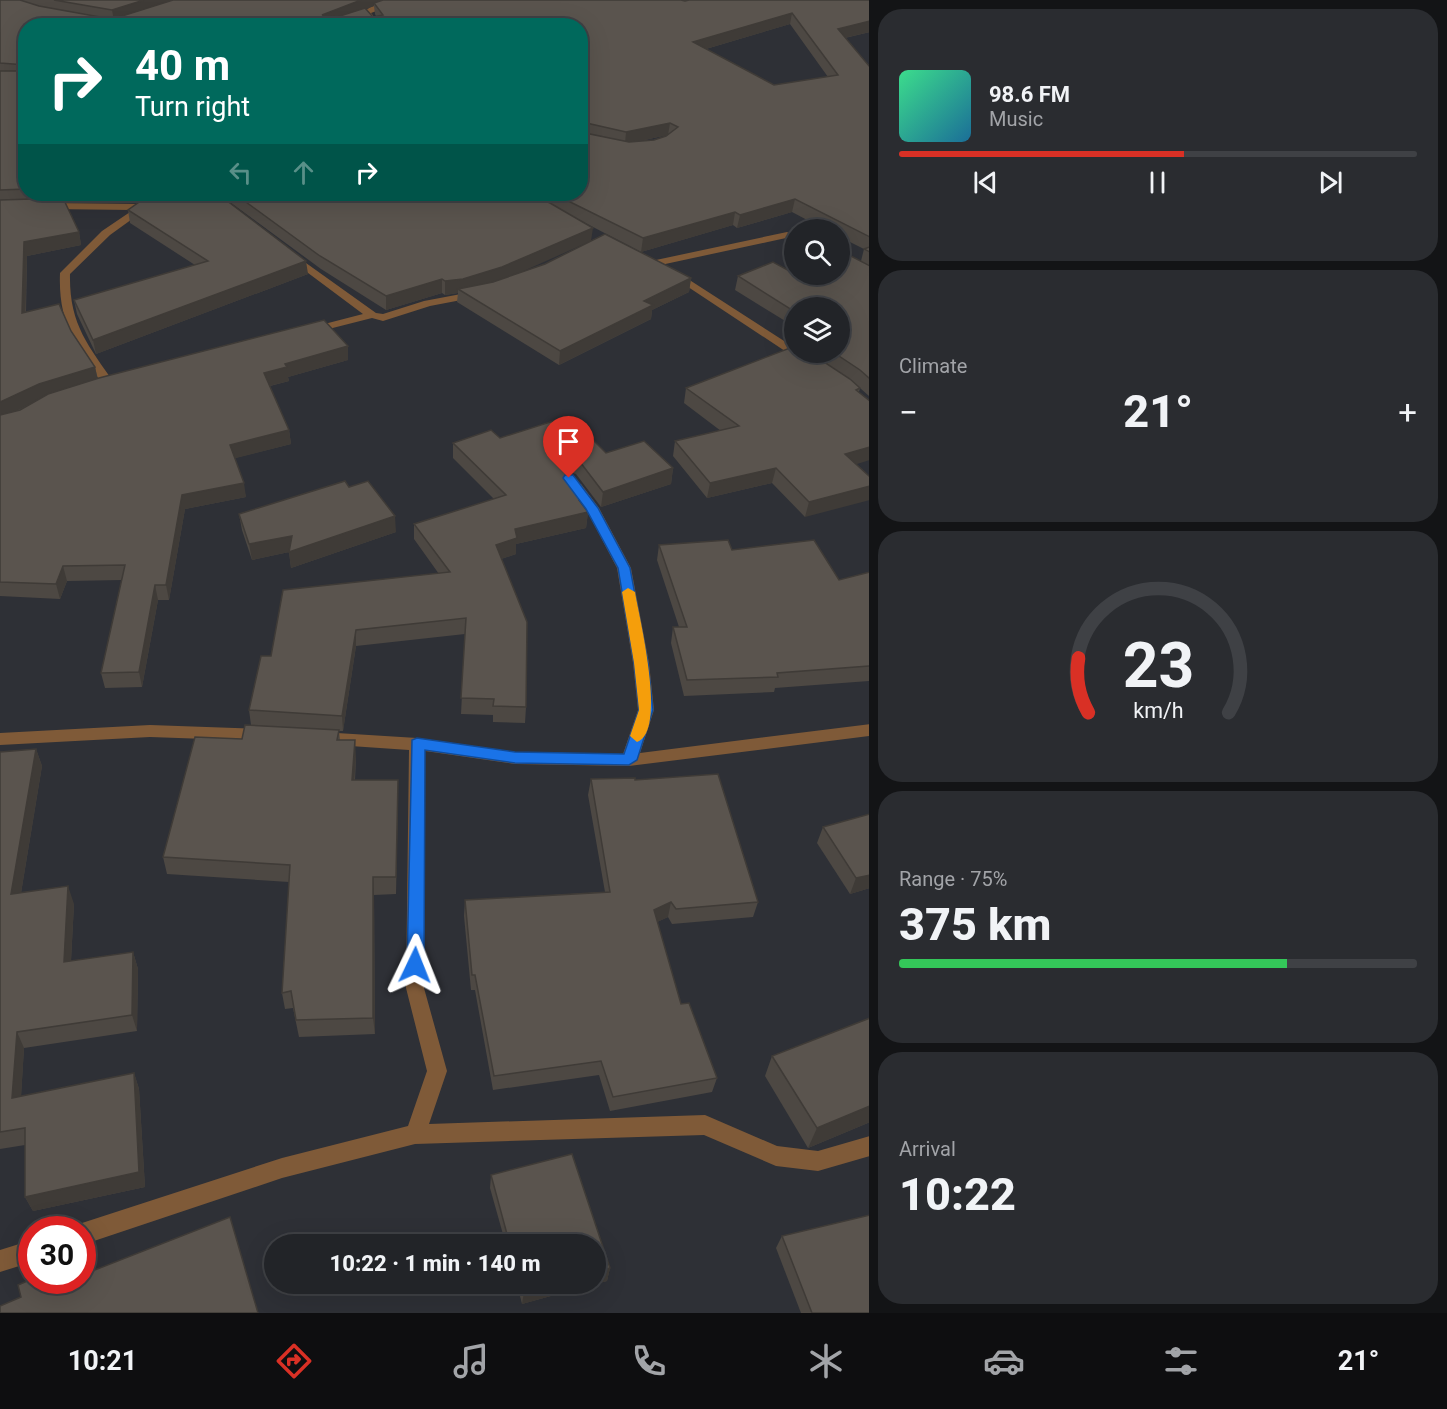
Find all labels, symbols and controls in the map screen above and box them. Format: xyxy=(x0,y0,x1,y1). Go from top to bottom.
text: 40 m xyxy=(135,41,230,90)
icon: right xyxy=(36,42,114,120)
text: 98.6 FM xyxy=(989,82,1070,107)
text: Turn right xyxy=(135,91,250,123)
text: Music xyxy=(989,107,1043,131)
icon: left xyxy=(224,156,257,189)
icon: ahead xyxy=(287,156,320,189)
icon: right xyxy=(350,156,383,189)
icon: previous xyxy=(969,166,1002,199)
icon: pause xyxy=(1141,166,1174,199)
icon: next xyxy=(1314,166,1347,199)
map controls xyxy=(784,219,850,363)
button: search xyxy=(784,219,850,285)
button: layers xyxy=(784,297,850,363)
text: Climate xyxy=(899,354,967,378)
text: 21° xyxy=(1123,385,1193,438)
text: − xyxy=(899,393,918,432)
text: + xyxy=(1398,393,1417,432)
pin xyxy=(543,416,594,478)
icon: arrive xyxy=(552,425,585,458)
text: 23 xyxy=(1122,630,1194,703)
text: km/h xyxy=(1133,699,1183,724)
text: Range · 75% xyxy=(899,867,1007,891)
text: 375 km xyxy=(899,898,1051,951)
position arrow xyxy=(383,933,447,997)
text: Arrival xyxy=(899,1137,956,1161)
text: 10:22 xyxy=(899,1168,1016,1221)
speed limit sign: 30 xyxy=(18,1216,96,1294)
text: 10:22 · 1 min · 140 m xyxy=(330,1251,540,1276)
icon: directions xyxy=(273,1340,315,1382)
icon: music xyxy=(450,1340,492,1382)
icon: phone xyxy=(628,1340,670,1382)
icon: climate xyxy=(805,1340,847,1382)
icon: car xyxy=(983,1340,1025,1382)
icon: filters xyxy=(1160,1340,1202,1382)
text: 10:21 xyxy=(68,1345,137,1377)
text: 21° xyxy=(1338,1345,1379,1377)

